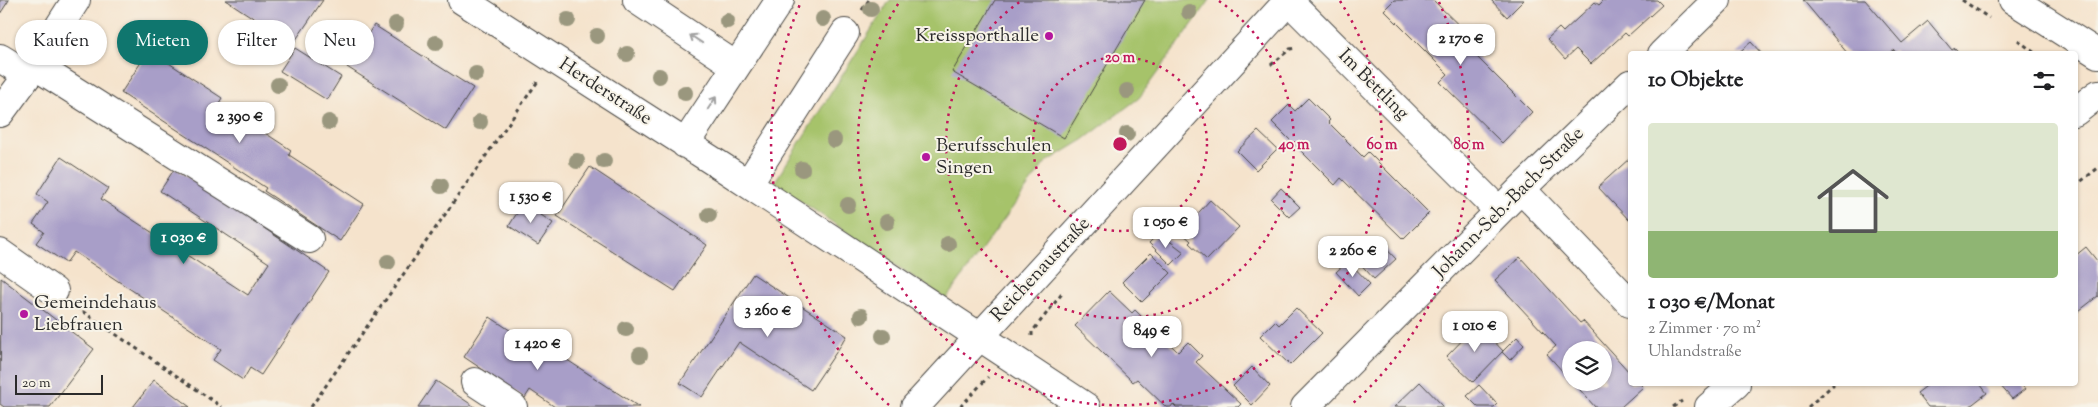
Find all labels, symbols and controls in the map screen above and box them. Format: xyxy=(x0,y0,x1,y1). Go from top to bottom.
chip: Kaufen xyxy=(15,20,107,65)
chip: Mieten xyxy=(117,20,208,65)
chip: Filter xyxy=(218,20,295,65)
chip: Neu xyxy=(305,20,374,65)
place label: Kreissporthalle xyxy=(916,23,1039,50)
pin: 2 170 € xyxy=(1415,23,1507,66)
text: 2 170 € xyxy=(1438,28,1484,51)
marker: Kreissporthalle xyxy=(1043,30,1055,42)
one-way arrow xyxy=(689,34,703,44)
street label: Im Bettling xyxy=(1331,43,1415,127)
text: 20 m xyxy=(1105,48,1136,69)
street label: Herderstraße xyxy=(553,52,657,132)
text: 10 Objekte xyxy=(1648,66,1744,96)
icon: filters xyxy=(2030,67,2058,95)
one-way arrow xyxy=(707,96,717,110)
pin: 2 390 € xyxy=(194,102,286,144)
text: 2 390 € xyxy=(217,106,263,129)
street label: Johann-Seb.-Bach-Straße xyxy=(1427,121,1591,285)
place label: Berufsschulen Singen xyxy=(936,133,1052,182)
centre of rings xyxy=(1111,135,1129,153)
text: 40 m xyxy=(1278,135,1310,156)
text: 60 m xyxy=(1367,135,1398,156)
text: 80 m xyxy=(1453,135,1485,156)
marker: Berufsschulen Singen xyxy=(920,151,932,163)
icon: home xyxy=(1808,156,1898,246)
pin: 1 530 € xyxy=(485,182,577,224)
text: 1 530 € xyxy=(510,186,552,209)
pin: 1 050 € xyxy=(1120,206,1212,249)
street label: Reichenaustraße xyxy=(985,211,1097,329)
text: 1 050 € xyxy=(1144,211,1188,234)
pin: 1 030 € xyxy=(138,222,230,265)
text: 1 030 € xyxy=(161,227,207,250)
pin: 2 260 € xyxy=(1307,236,1399,278)
text: 2 260 € xyxy=(1329,240,1377,263)
text: 1 030 €/Monat xyxy=(1648,288,1775,318)
place label: Gemeindehaus Liebfrauen xyxy=(34,290,157,339)
pin: 3 260 € xyxy=(722,296,814,338)
text: 3 260 € xyxy=(744,300,792,323)
marker: Gemeindehaus Liebfrauen xyxy=(18,308,30,320)
pin: 1 010 € xyxy=(1429,310,1521,353)
text: 1 010 € xyxy=(1453,315,1497,338)
pin: 849 € xyxy=(1117,316,1187,358)
text: 2 Zimmer · 70 m² xyxy=(1648,318,1761,341)
text: 849 € xyxy=(1134,320,1170,343)
pin: 1 420 € xyxy=(492,328,584,371)
text: 1 420 € xyxy=(515,333,561,356)
map controls xyxy=(1562,341,1612,391)
button: layers xyxy=(1562,341,1612,391)
text: Uhlandstraße xyxy=(1648,341,1742,364)
scale bar xyxy=(15,372,102,395)
text: 20 m xyxy=(22,374,51,394)

